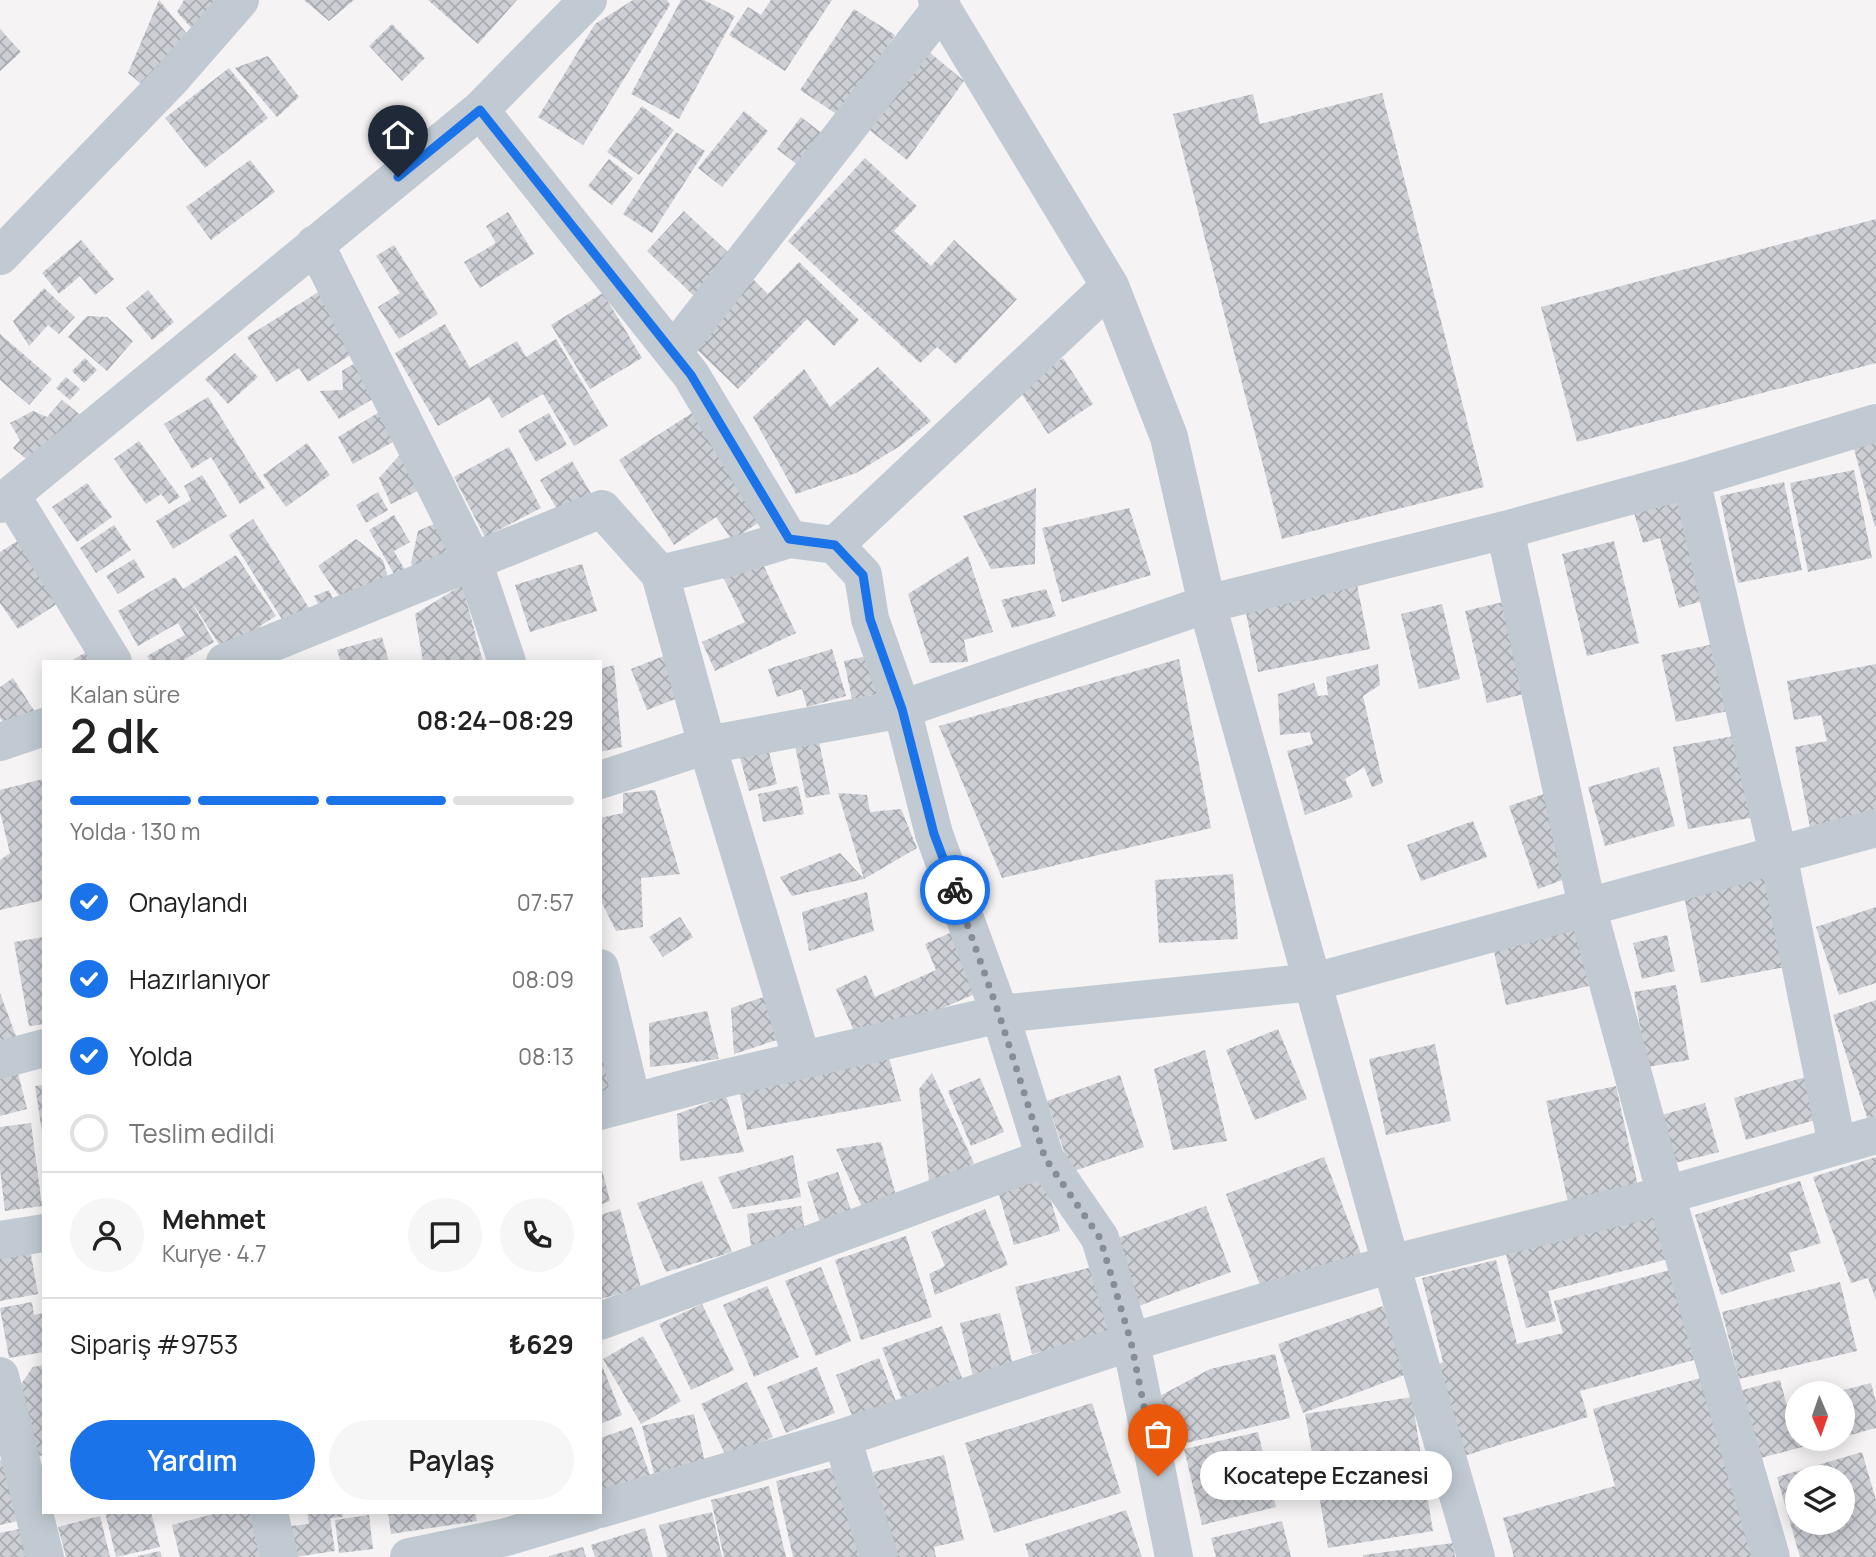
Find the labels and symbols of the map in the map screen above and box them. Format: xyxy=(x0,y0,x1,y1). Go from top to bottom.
pin xyxy=(368,105,428,177)
courier xyxy=(920,855,990,925)
north arrow xyxy=(1785,1381,1855,1451)
pin xyxy=(1128,1404,1188,1476)
callout: Kocatepe Eczanesi xyxy=(1200,1452,1452,1500)

